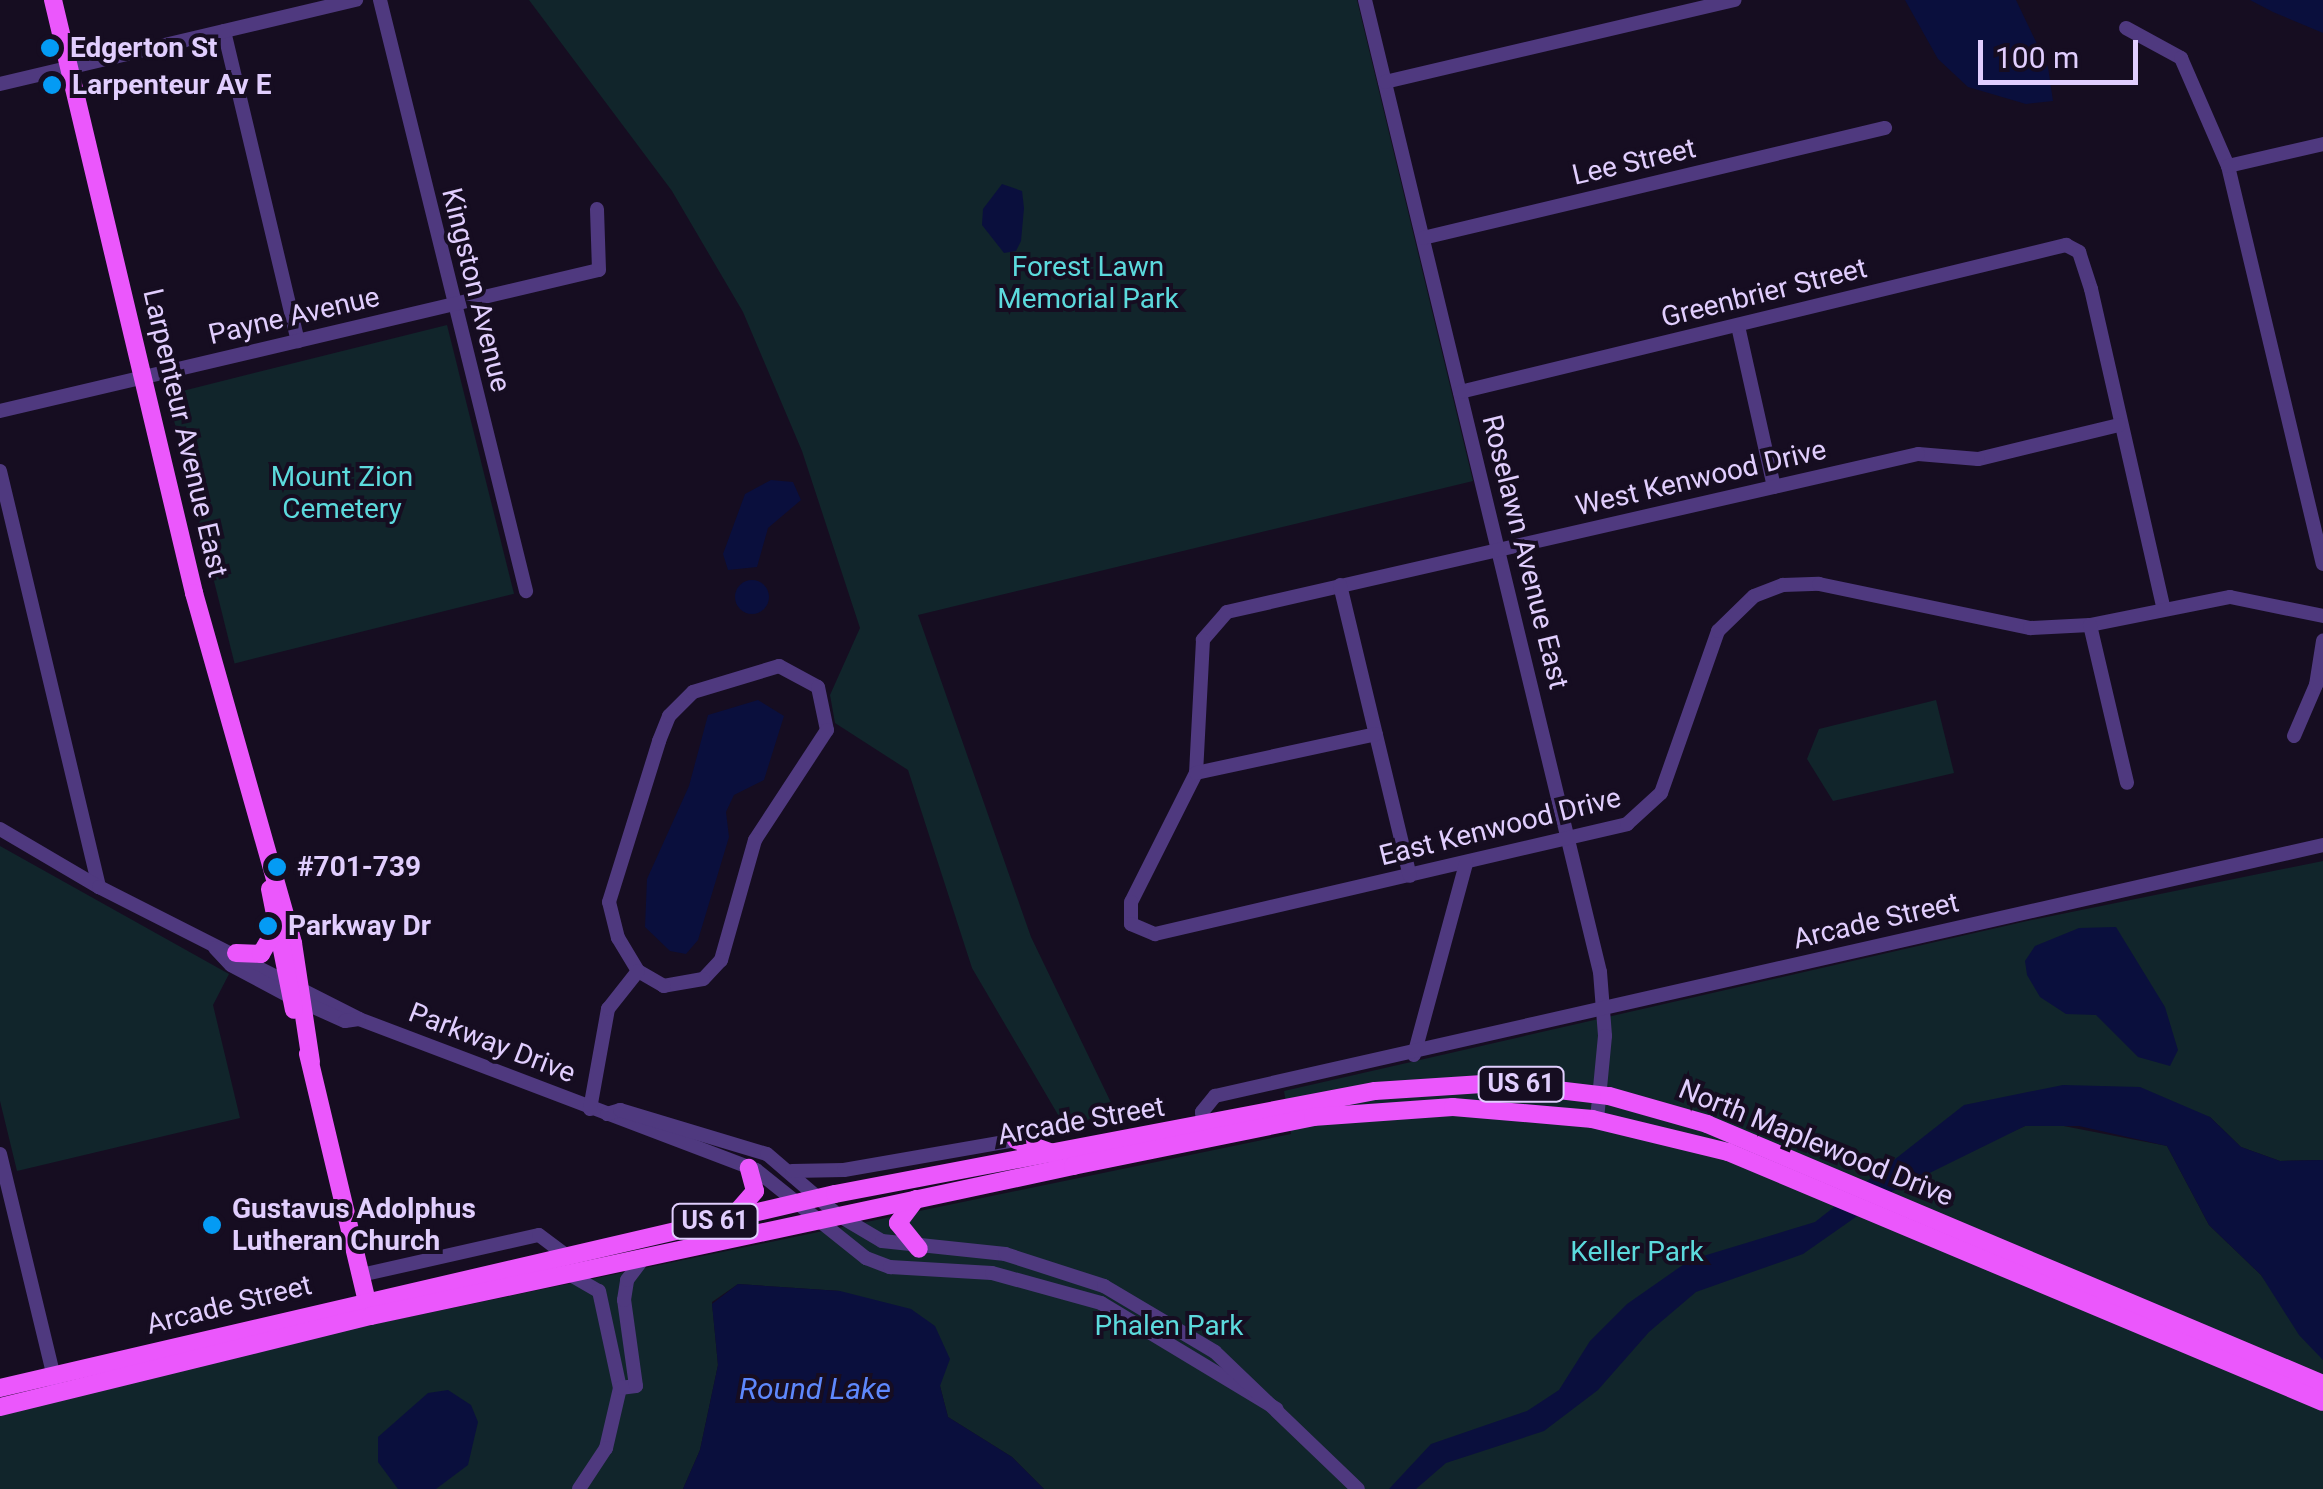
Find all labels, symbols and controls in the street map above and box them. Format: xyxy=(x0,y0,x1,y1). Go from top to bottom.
scale bar xyxy=(1983,20,2143,82)
place label: Edgerton St xyxy=(70,31,218,65)
marker: Edgerton St xyxy=(39,37,61,59)
text: 100 m xyxy=(1995,40,2079,75)
place label: Larpenteur Av E xyxy=(72,68,271,102)
marker: Larpenteur Av E xyxy=(41,74,63,96)
street label: Lee Street xyxy=(1569,132,1699,192)
street label: Kingston Avenue xyxy=(434,185,518,395)
park label: Forest Lawn Memorial Park xyxy=(997,250,1179,316)
street label: Greenbrier Street xyxy=(1658,251,1870,335)
street label: Payne Avenue xyxy=(205,280,383,352)
street label: Larpenteur Avenue East xyxy=(135,286,235,580)
street label: Roselawn Avenue East xyxy=(1475,411,1575,693)
street label: West Kenwood Drive xyxy=(1573,433,1829,523)
park label: Mount Zion Cemetery xyxy=(271,460,413,526)
street label: East Kenwood Drive xyxy=(1376,781,1624,873)
place label: #701-739 xyxy=(297,850,421,884)
marker: #701-739 xyxy=(266,856,288,878)
street label: Arcade Street xyxy=(1790,886,1962,956)
place label: Parkway Dr xyxy=(288,909,431,943)
marker: Parkway Dr xyxy=(257,915,279,937)
street label: Parkway Drive xyxy=(404,996,580,1090)
road number: US 61 xyxy=(1476,1064,1566,1104)
street label: North Maplewood Drive xyxy=(1674,1072,1958,1214)
street label: Arcade Street xyxy=(995,1090,1167,1152)
place label: Gustavus Adolphus Lutheran Church xyxy=(232,1192,476,1258)
road number: US 61 xyxy=(670,1201,760,1241)
marker: Gustavus Adolphus Lutheran Church xyxy=(201,1214,223,1236)
park label: Keller Park xyxy=(1570,1235,1704,1269)
street label: Arcade Street xyxy=(143,1268,315,1342)
park label: Phalen Park xyxy=(1095,1309,1243,1343)
water label: Round Lake xyxy=(739,1371,891,1407)

